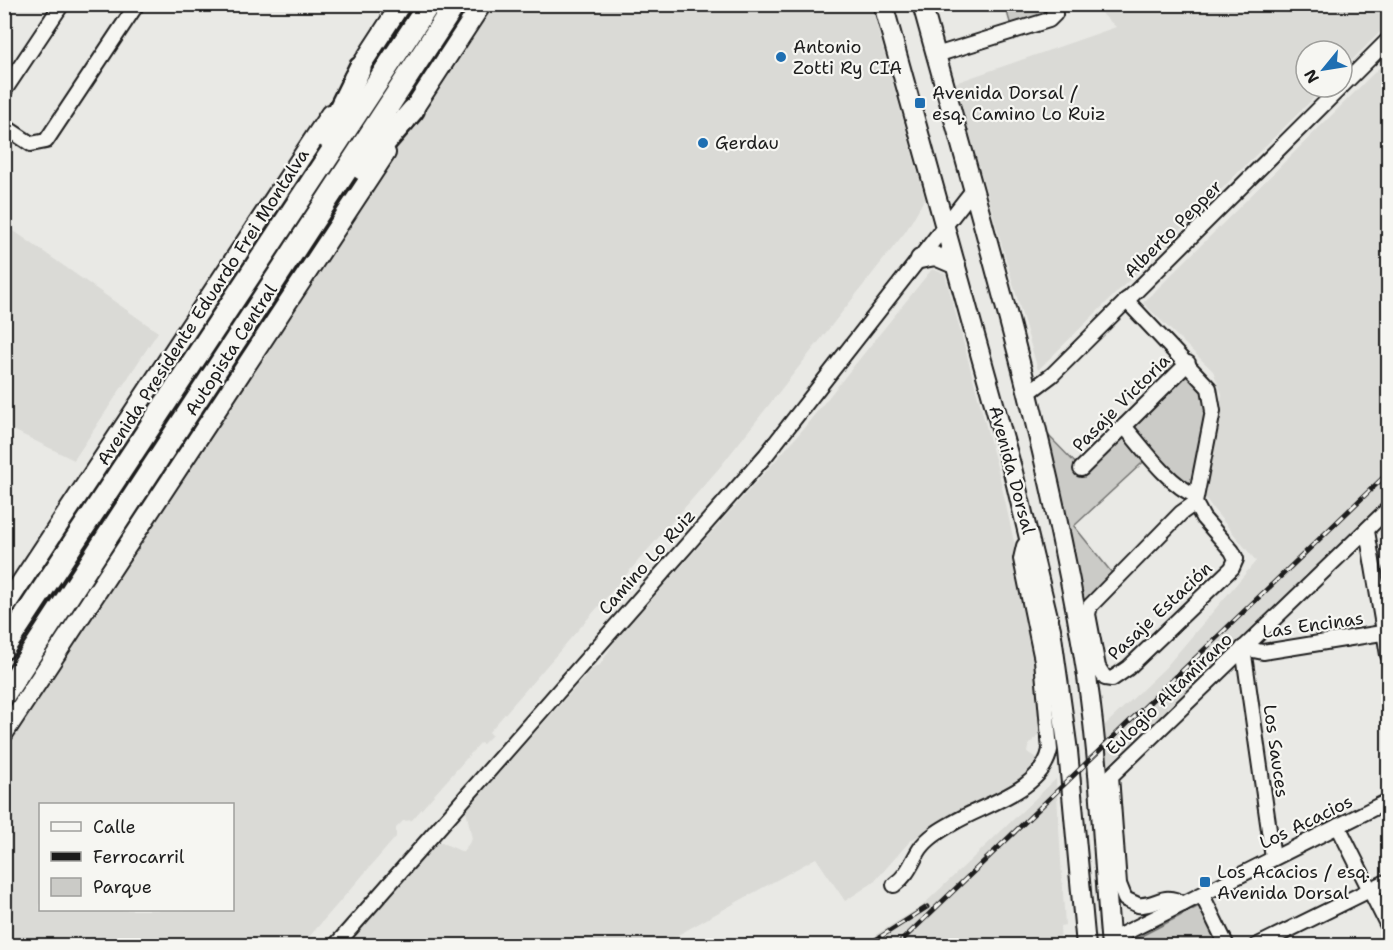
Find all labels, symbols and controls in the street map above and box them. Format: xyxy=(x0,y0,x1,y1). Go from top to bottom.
place label: Antonio Zotti Ry CIA xyxy=(793,35,902,80)
north arrow xyxy=(1294,39,1354,99)
marker: Antonio Zotti Ry CIA xyxy=(774,50,788,64)
text: N xyxy=(1299,66,1324,87)
place label: Avenida Dorsal / esq. Camino Lo Ruiz xyxy=(932,81,1106,126)
marker: Avenida Dorsal / esq. Camino Lo Ruiz xyxy=(913,96,927,110)
place label: Gerdau xyxy=(715,131,779,155)
marker: Gerdau xyxy=(696,136,710,150)
street label: Avenida Presidente Eduardo Frei Montalva xyxy=(91,144,315,470)
street label: Alberto Pepper xyxy=(1119,175,1227,283)
street label: Autopista Central xyxy=(179,279,283,421)
street label: Pasaje Victoria xyxy=(1067,349,1175,457)
street label: Avenida Dorsal xyxy=(983,403,1041,537)
street label: Camino Lo Ruiz xyxy=(593,504,701,620)
street label: Pasaje Estación xyxy=(1103,556,1217,666)
street label: Las Encinas xyxy=(1261,606,1365,644)
street label: Eulogio Altamirano xyxy=(1101,627,1237,761)
street label: Los Sauces xyxy=(1258,703,1294,799)
street label: Los Acacios xyxy=(1255,789,1357,855)
legend xyxy=(39,803,234,911)
text: Calle xyxy=(93,815,136,839)
text: Ferrocarril xyxy=(93,845,185,869)
place label: Los Acacios / esq. Avenida Dorsal xyxy=(1217,860,1370,905)
text: Parque xyxy=(93,875,152,899)
marker: Los Acacios / esq. Avenida Dorsal xyxy=(1198,875,1212,889)

